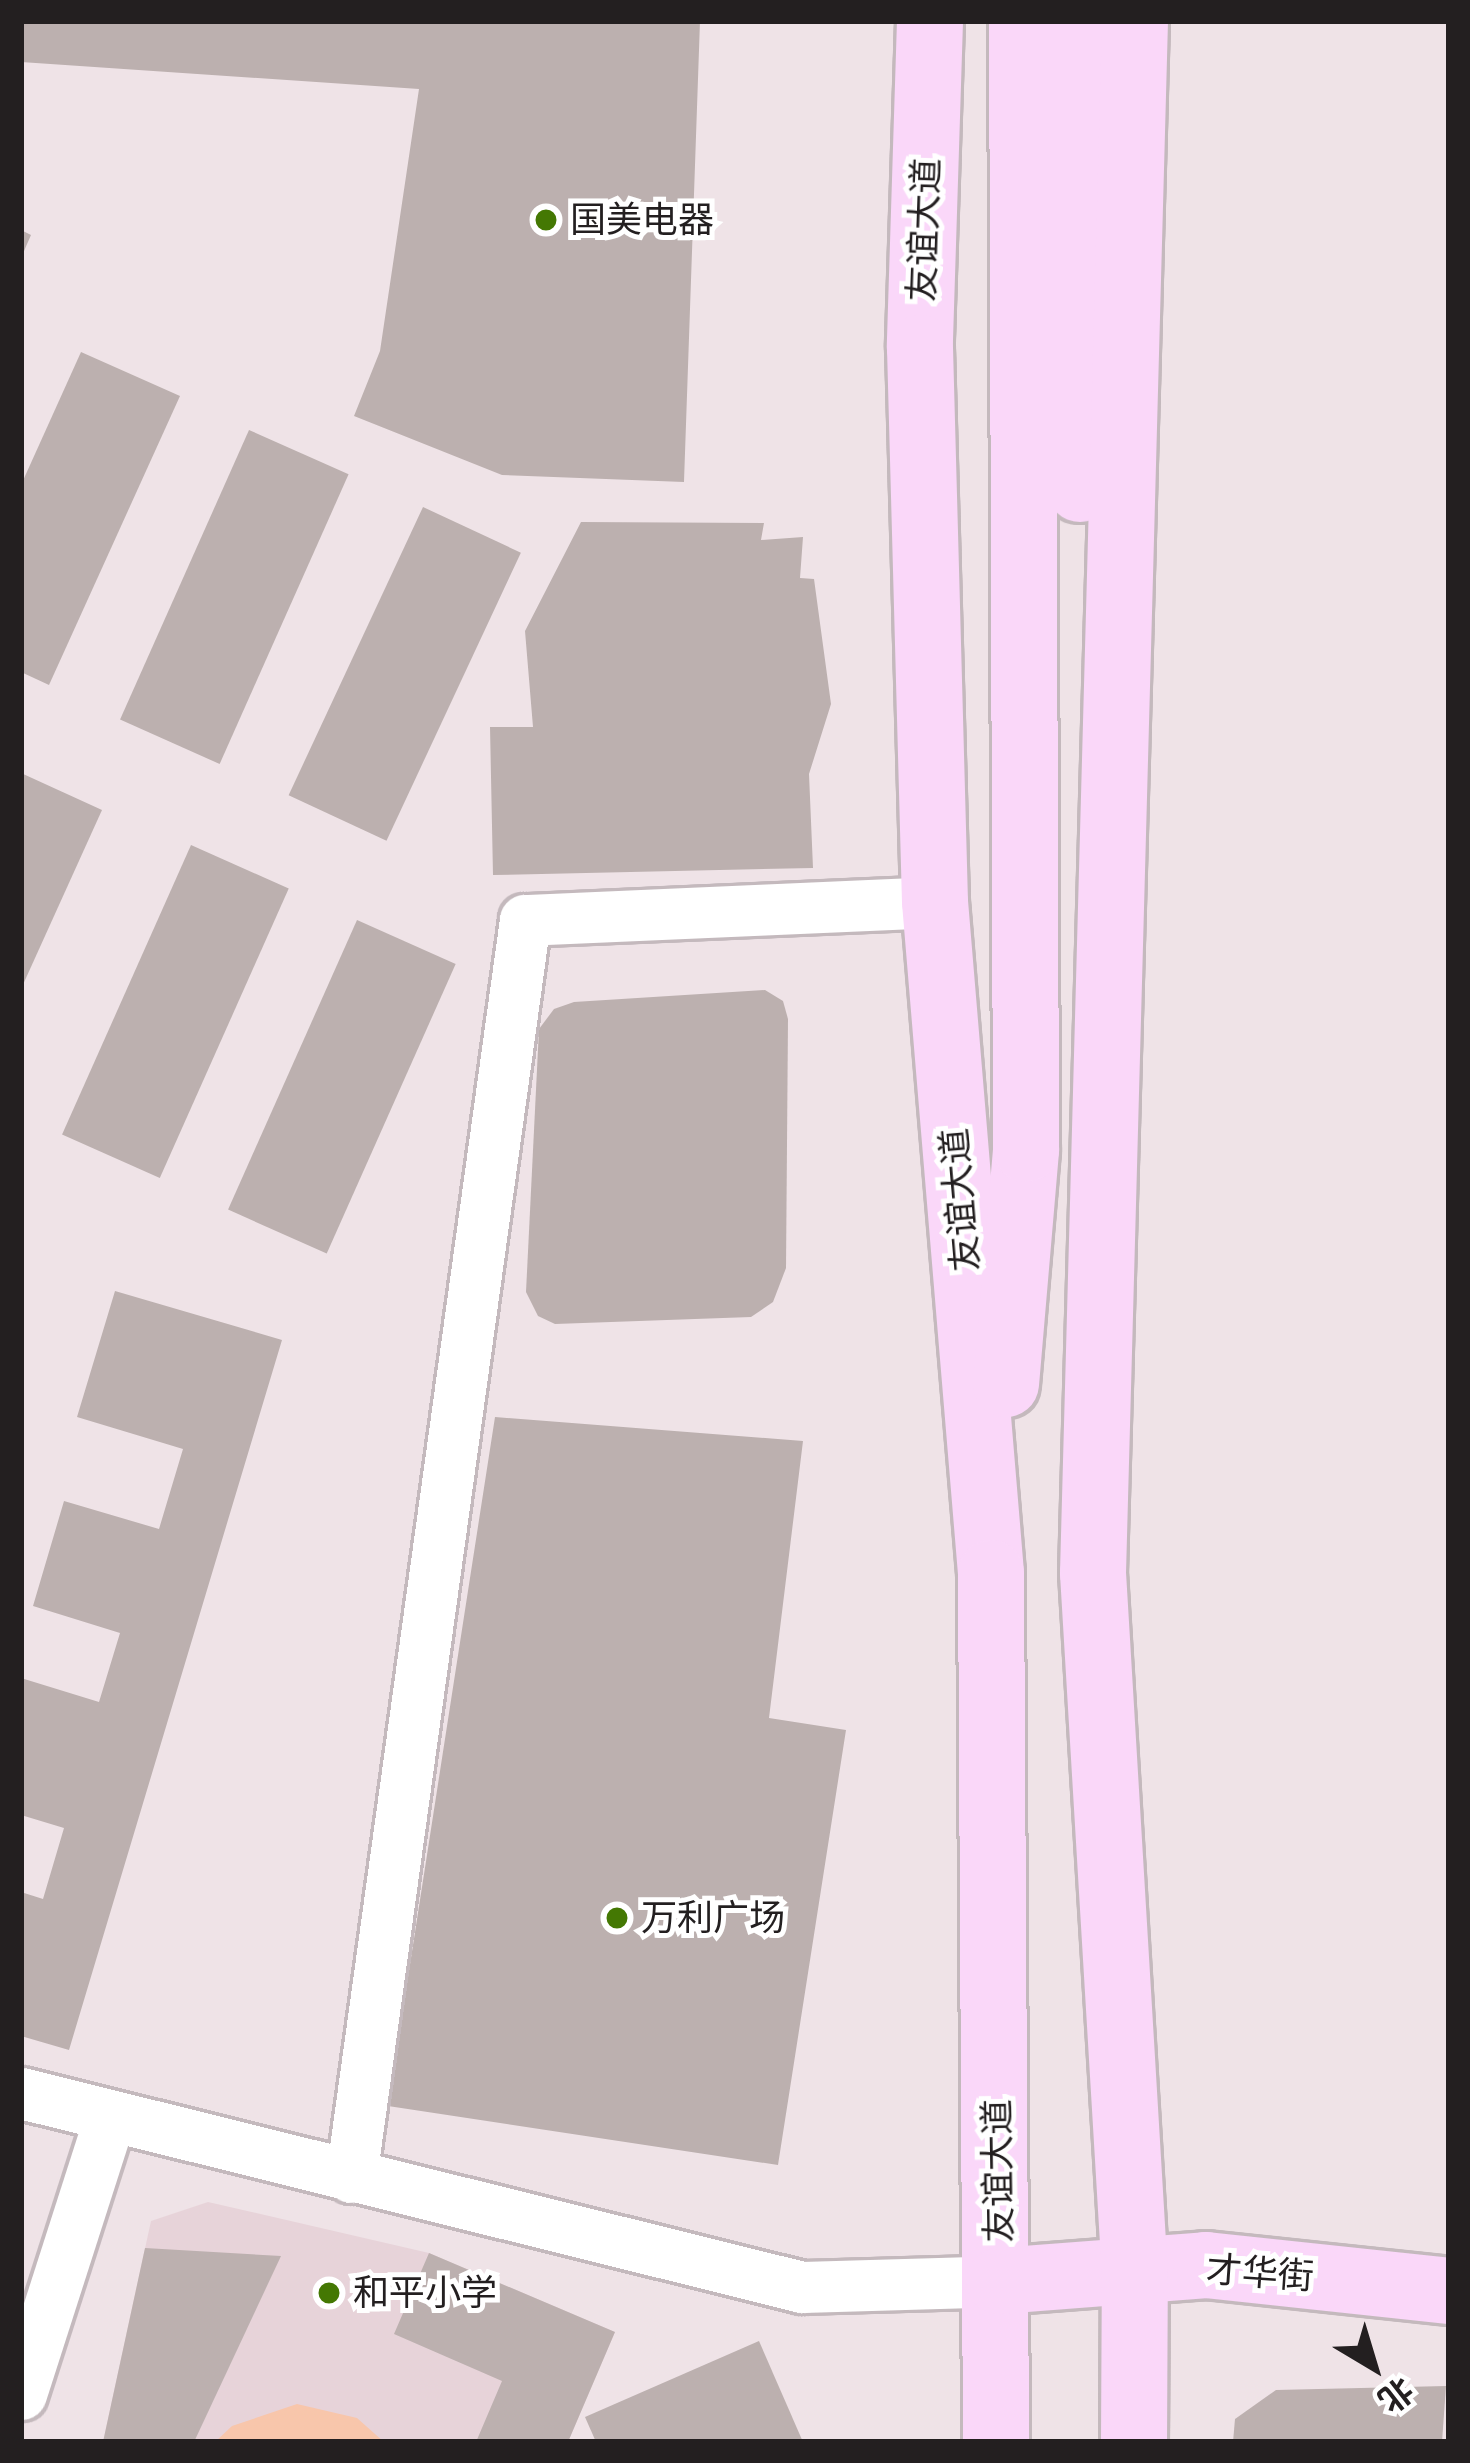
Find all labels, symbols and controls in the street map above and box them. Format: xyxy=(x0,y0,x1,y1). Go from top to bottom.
street label: 友谊大道 xyxy=(900,157,948,303)
place label: 国美电器 xyxy=(570,198,714,242)
marker: 国美电器 xyxy=(533,207,559,233)
street label: 友谊大道 xyxy=(932,1126,988,1274)
place label: 万利广场 xyxy=(641,1896,785,1940)
marker: 万利广场 xyxy=(604,1905,630,1931)
street label: 友谊大道 xyxy=(975,2099,1021,2243)
street label: 才华街 xyxy=(1205,2248,1315,2298)
place label: 和平小学 xyxy=(353,2271,497,2315)
marker: 和平小学 xyxy=(316,2280,342,2306)
north arrow xyxy=(1314,2307,1434,2427)
text: 北 xyxy=(1371,2370,1421,2420)

